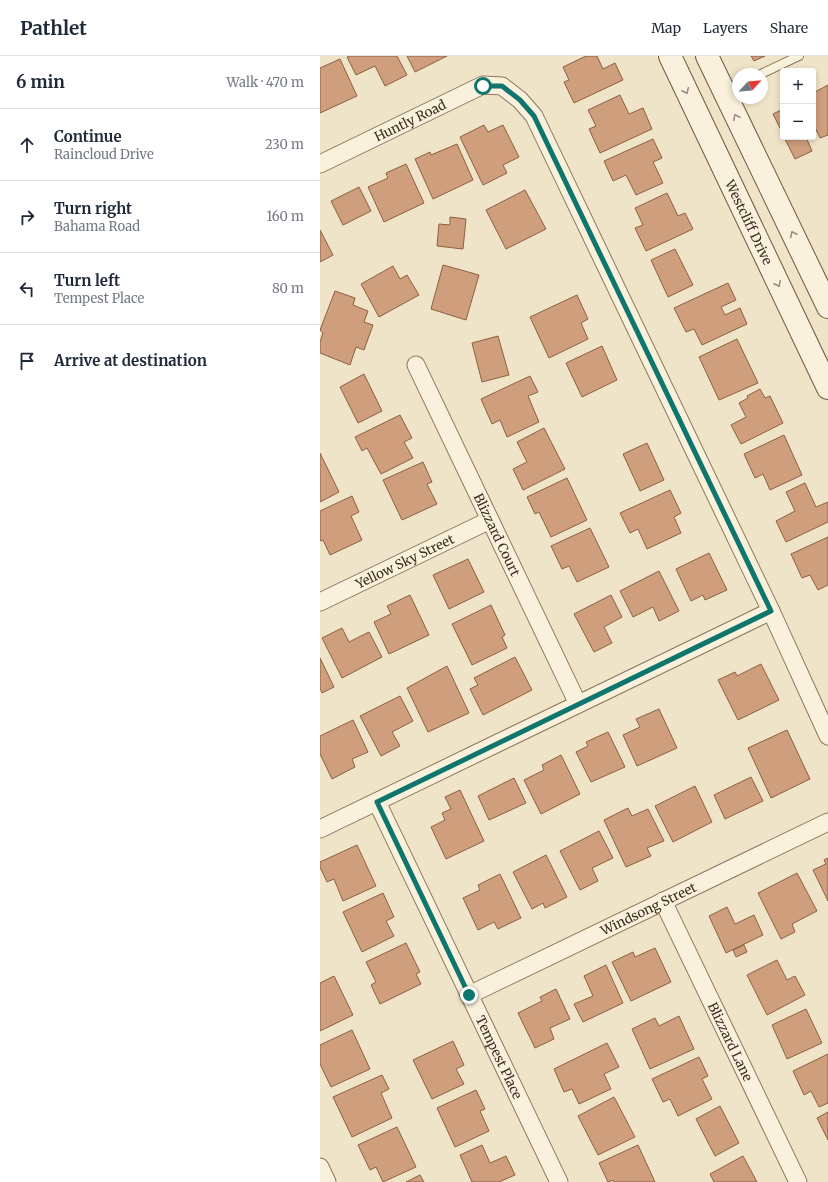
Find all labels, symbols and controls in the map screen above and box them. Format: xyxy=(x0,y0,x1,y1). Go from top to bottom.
text: Pathlet xyxy=(20,16,87,40)
text: Map xyxy=(651,19,681,37)
text: Layers xyxy=(703,19,748,37)
text: Share xyxy=(770,19,808,37)
north arrow xyxy=(732,68,768,104)
map controls xyxy=(780,68,816,140)
button: + xyxy=(780,68,816,104)
text: 6 min xyxy=(16,71,65,93)
text: Walk · 470 m xyxy=(226,74,304,91)
route start xyxy=(474,77,492,95)
one-way arrow xyxy=(681,87,689,95)
street label: Huntly Road xyxy=(371,96,449,145)
button: − xyxy=(780,104,816,140)
one-way arrow xyxy=(733,113,741,121)
text: Continue xyxy=(54,127,122,146)
icon: ahead xyxy=(16,134,38,156)
text: 230 m xyxy=(265,136,304,153)
text: Raincloud Drive xyxy=(54,146,154,163)
street label: Westcliff Drive xyxy=(721,176,776,268)
text: Turn right xyxy=(54,199,132,218)
icon: right xyxy=(16,206,38,228)
text: 160 m xyxy=(266,208,304,225)
text: Bahama Road xyxy=(54,218,140,235)
one-way arrow xyxy=(790,231,798,238)
text: Turn left xyxy=(54,271,120,290)
icon: left xyxy=(16,278,38,300)
text: 80 m xyxy=(272,280,304,297)
one-way arrow xyxy=(773,280,781,288)
text: Tempest Place xyxy=(54,290,144,307)
icon: arrive xyxy=(16,350,38,372)
text: Arrive at destination xyxy=(54,351,207,370)
street label: Blizzard Court xyxy=(470,491,524,579)
street label: Yellow Sky Street xyxy=(352,531,457,593)
street label: Windsong Street xyxy=(597,879,699,940)
route end xyxy=(460,986,478,1004)
street label: Blizzard Lane xyxy=(704,1000,756,1084)
street label: Tempest Place xyxy=(472,1013,526,1102)

